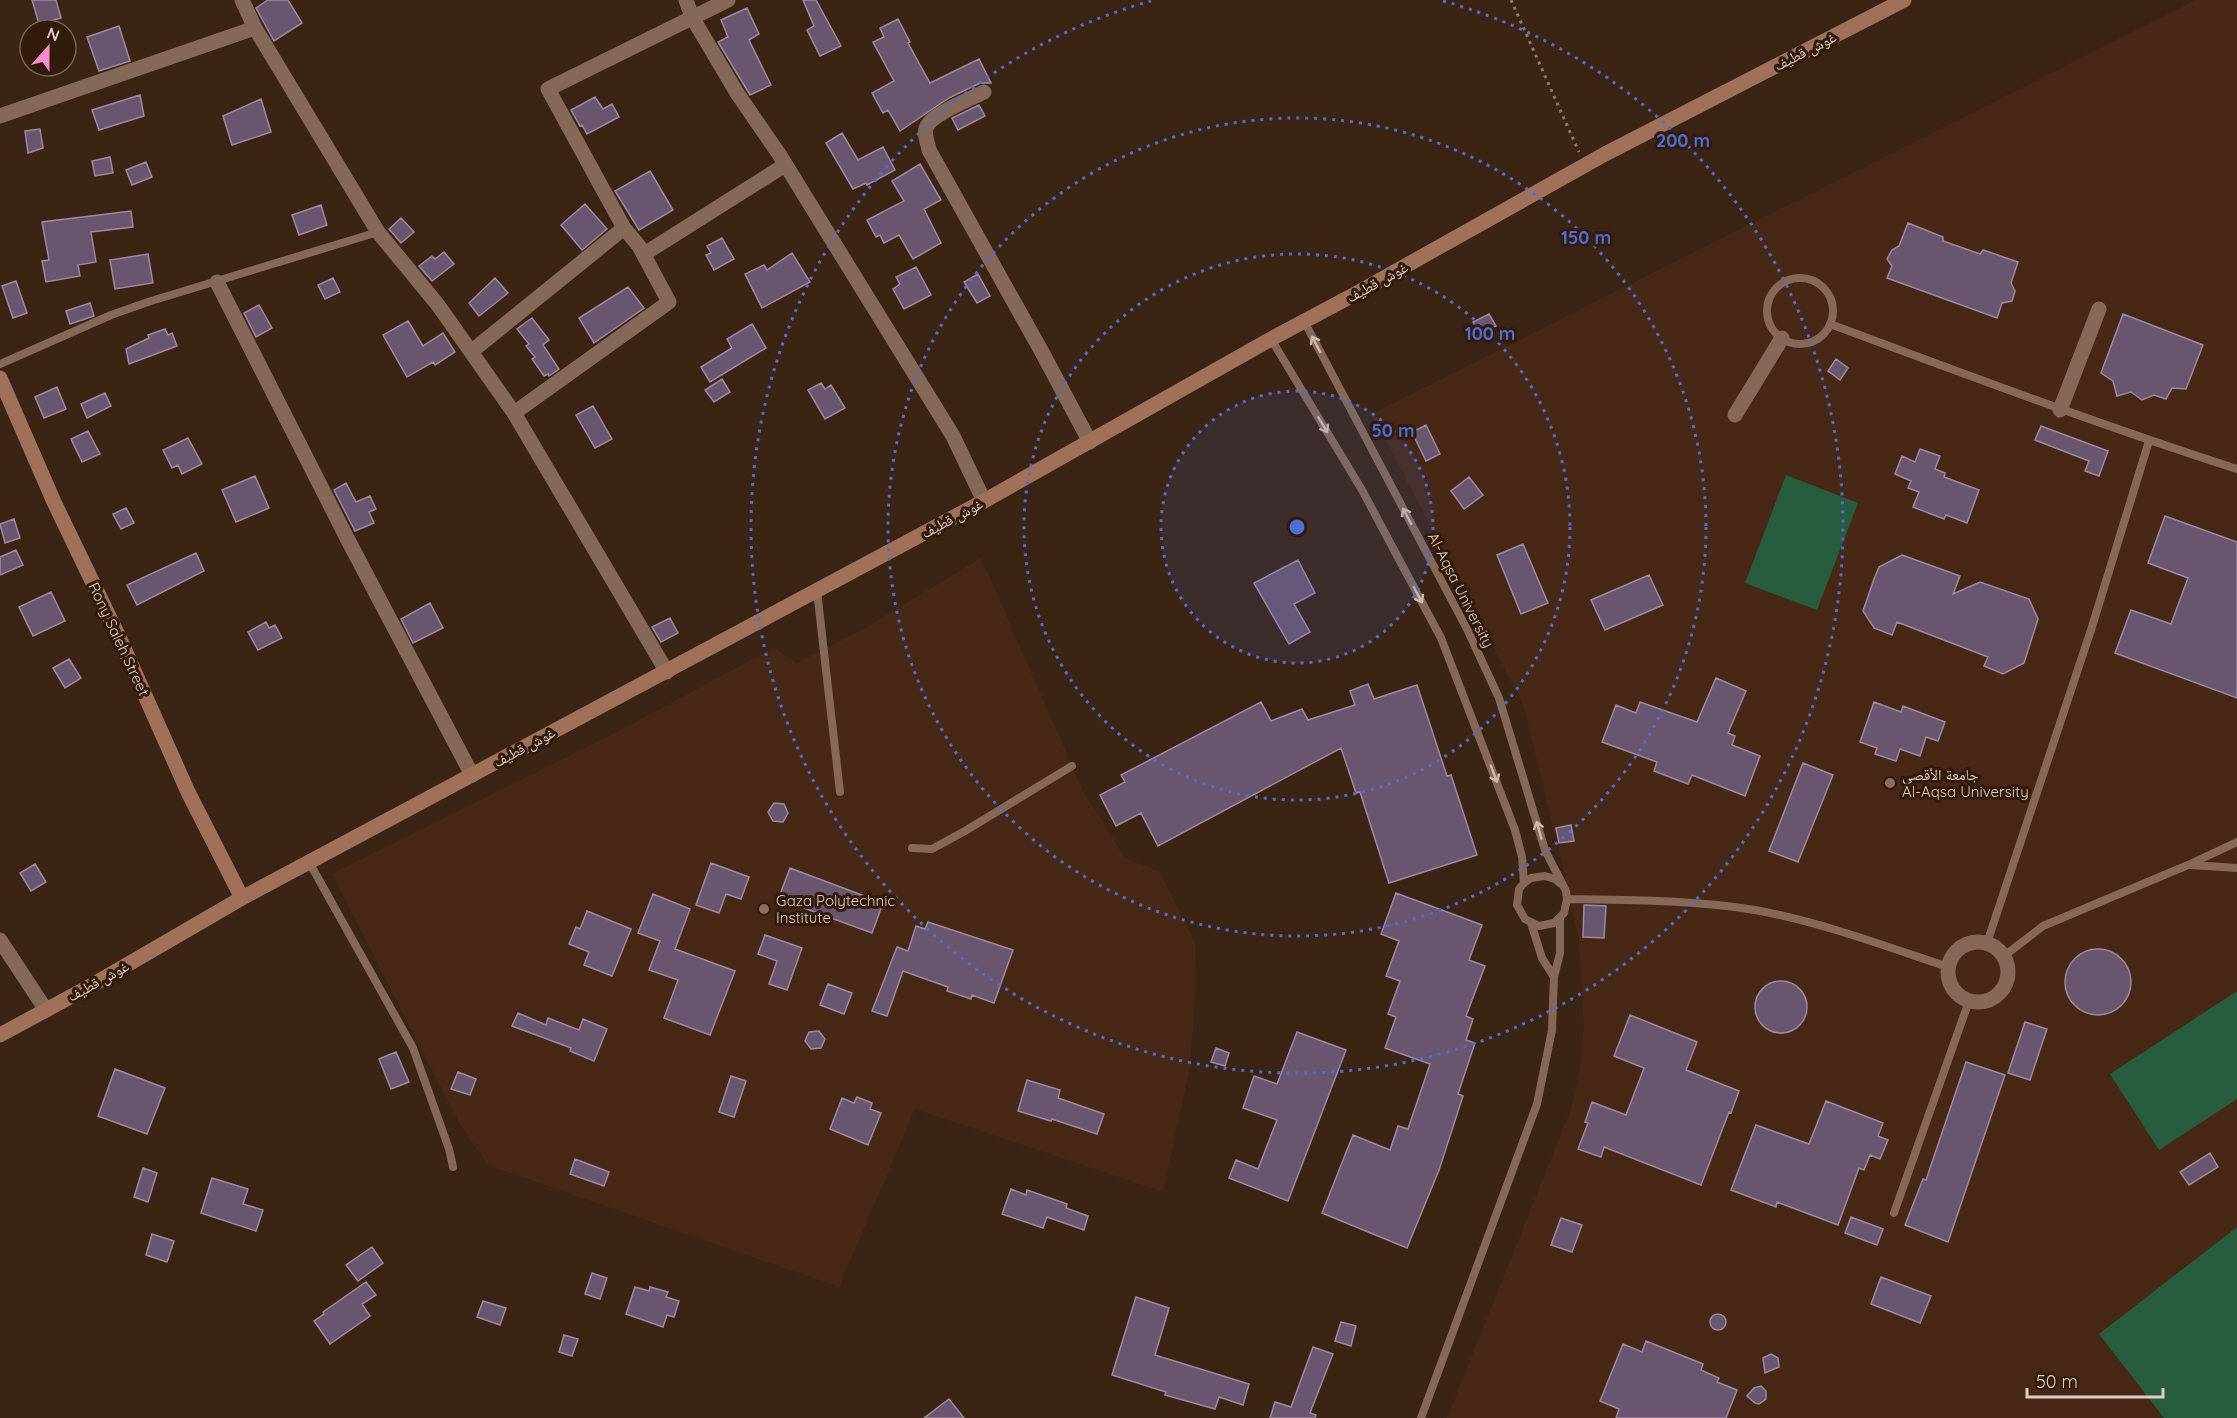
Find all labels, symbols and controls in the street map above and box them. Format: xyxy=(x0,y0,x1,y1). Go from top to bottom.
north arrow xyxy=(18,18,78,78)
text: N xyxy=(44,23,62,45)
street label: غوش قطيف xyxy=(1771,27,1840,76)
text: 200 m xyxy=(1656,129,1710,152)
text: 150 m xyxy=(1561,226,1611,249)
street label: غوش قطيف xyxy=(1343,257,1412,307)
text: 100 m xyxy=(1465,322,1515,345)
one-way arrow xyxy=(1310,335,1321,353)
one-way arrow xyxy=(1317,416,1329,433)
text: 50 m xyxy=(1371,419,1415,442)
street label: غوش قطيف xyxy=(918,494,987,543)
one-way arrow xyxy=(1401,507,1413,525)
centre of rings xyxy=(1287,517,1307,537)
street label: Al-Aqsa University xyxy=(1424,529,1498,651)
street label: Rony Saleh Street xyxy=(84,579,154,699)
one-way arrow xyxy=(1412,586,1424,603)
street label: غوش قطيف xyxy=(490,723,559,772)
one-way arrow xyxy=(1489,764,1500,783)
place label: جامعة الأقصى Al-Aqsa University xyxy=(1902,765,2029,801)
marker: جامعة الأقصى Al-Aqsa University xyxy=(1883,776,1897,790)
one-way arrow xyxy=(1533,821,1544,840)
place label: Gaza Polytechnic Institute xyxy=(776,891,895,927)
marker: Gaza Polytechnic Institute xyxy=(757,902,771,916)
street label: غوش قطيف xyxy=(64,956,133,1006)
scale bar xyxy=(2027,1361,2164,1399)
text: 50 m xyxy=(2036,1370,2078,1393)

